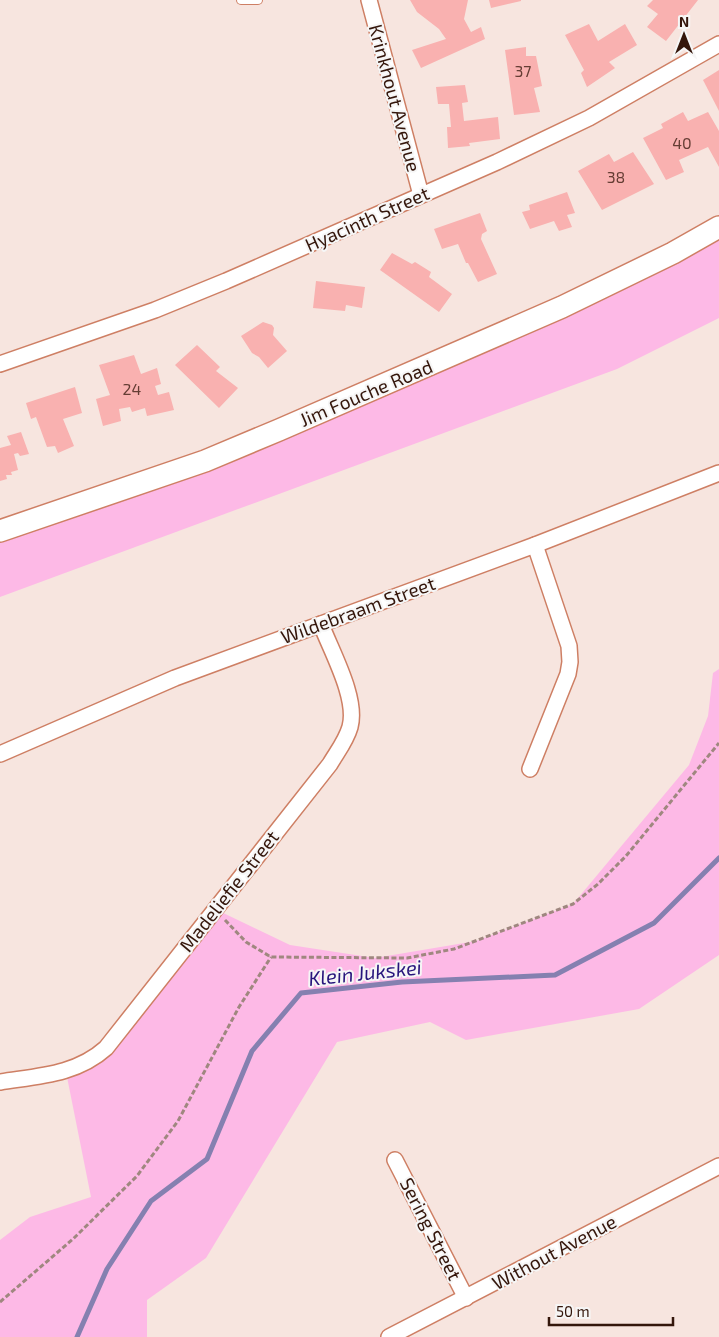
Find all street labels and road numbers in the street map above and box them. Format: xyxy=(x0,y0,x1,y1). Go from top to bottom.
street label: Krinkhout Avenue xyxy=(365,22,426,174)
street label: Hyacinth Street xyxy=(301,181,432,256)
street label: Jim Fouche Road xyxy=(296,354,436,431)
street label: Wildebraam Street xyxy=(278,571,438,648)
street label: Madeliefie Street xyxy=(174,825,283,956)
street label: Sering Street xyxy=(396,1174,467,1284)
street label: Without Avenue xyxy=(488,1209,620,1294)

